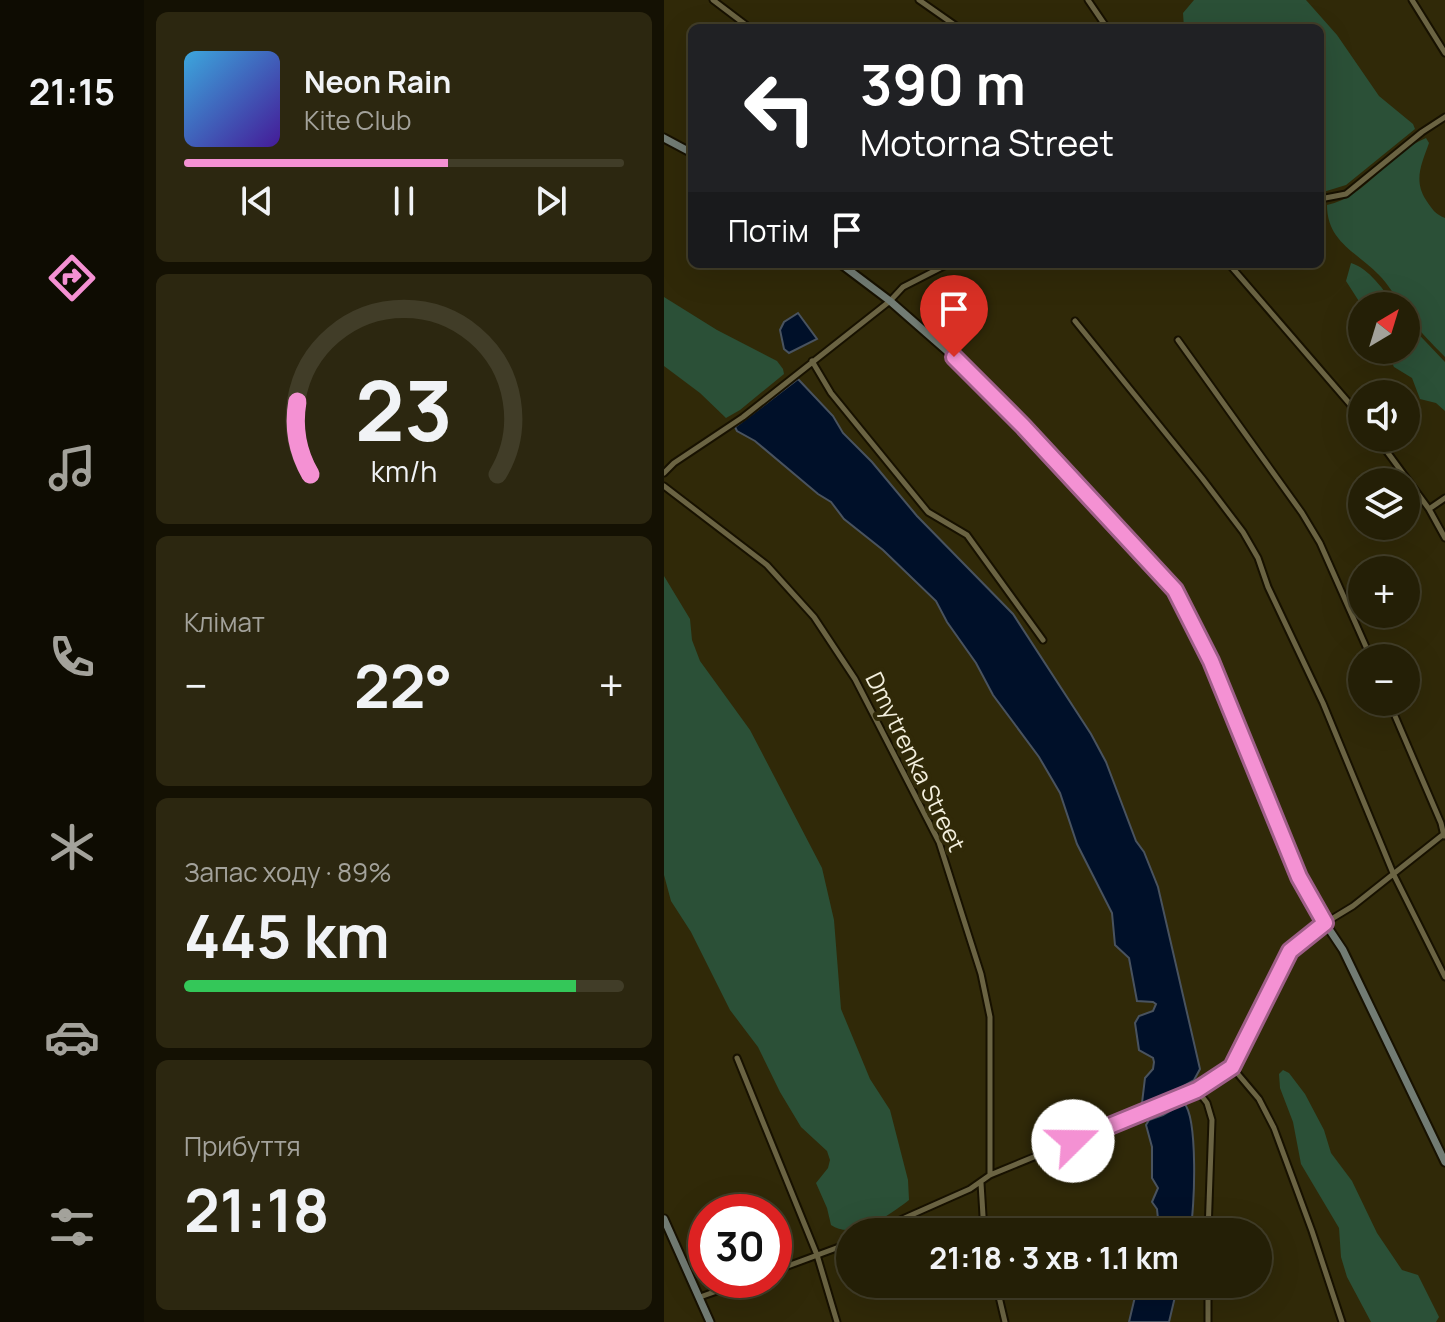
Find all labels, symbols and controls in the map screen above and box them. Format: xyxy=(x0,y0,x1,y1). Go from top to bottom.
text: 390 m xyxy=(860,45,1026,122)
icon: left xyxy=(728,56,832,160)
text: Neon Rain xyxy=(304,61,451,102)
text: 21:15 xyxy=(29,67,115,116)
text: Kite Club xyxy=(304,102,411,138)
text: Motorna Street xyxy=(860,118,1114,167)
icon: previous xyxy=(235,179,279,223)
icon: pause xyxy=(382,179,426,223)
icon: next xyxy=(529,179,573,223)
icon: arrive xyxy=(825,208,869,252)
text: Потім xyxy=(728,210,809,251)
icon: directions xyxy=(44,250,100,306)
pin xyxy=(920,275,988,357)
icon: arrive xyxy=(932,287,976,331)
north arrow xyxy=(1348,292,1420,364)
map controls xyxy=(1348,292,1420,716)
text: 23 xyxy=(355,352,453,466)
button: sound xyxy=(1348,380,1420,452)
icon: music xyxy=(44,440,100,496)
text: km/h xyxy=(371,452,437,491)
button: layers xyxy=(1348,468,1420,540)
button: + xyxy=(1348,556,1420,628)
text: Клімат xyxy=(184,604,265,640)
icon: phone xyxy=(44,629,100,685)
text: 22° xyxy=(354,644,452,726)
button: − xyxy=(1348,644,1420,716)
text: − xyxy=(184,655,208,715)
text: + xyxy=(599,655,624,715)
street label: Dmytrenka Street xyxy=(859,666,974,857)
icon: climate xyxy=(44,819,100,875)
text: Запас ходу · 89% xyxy=(184,854,392,890)
text: 445 km xyxy=(184,894,390,976)
icon: car xyxy=(44,1009,100,1065)
position arrow xyxy=(1031,1099,1115,1183)
text: Прибуття xyxy=(184,1128,301,1164)
text: 21:18 xyxy=(184,1168,330,1250)
speed limit sign: 30 xyxy=(688,1194,792,1298)
icon: filters xyxy=(44,1199,100,1255)
text: 21:18 · 3 хв · 1.1 km xyxy=(929,1237,1179,1278)

